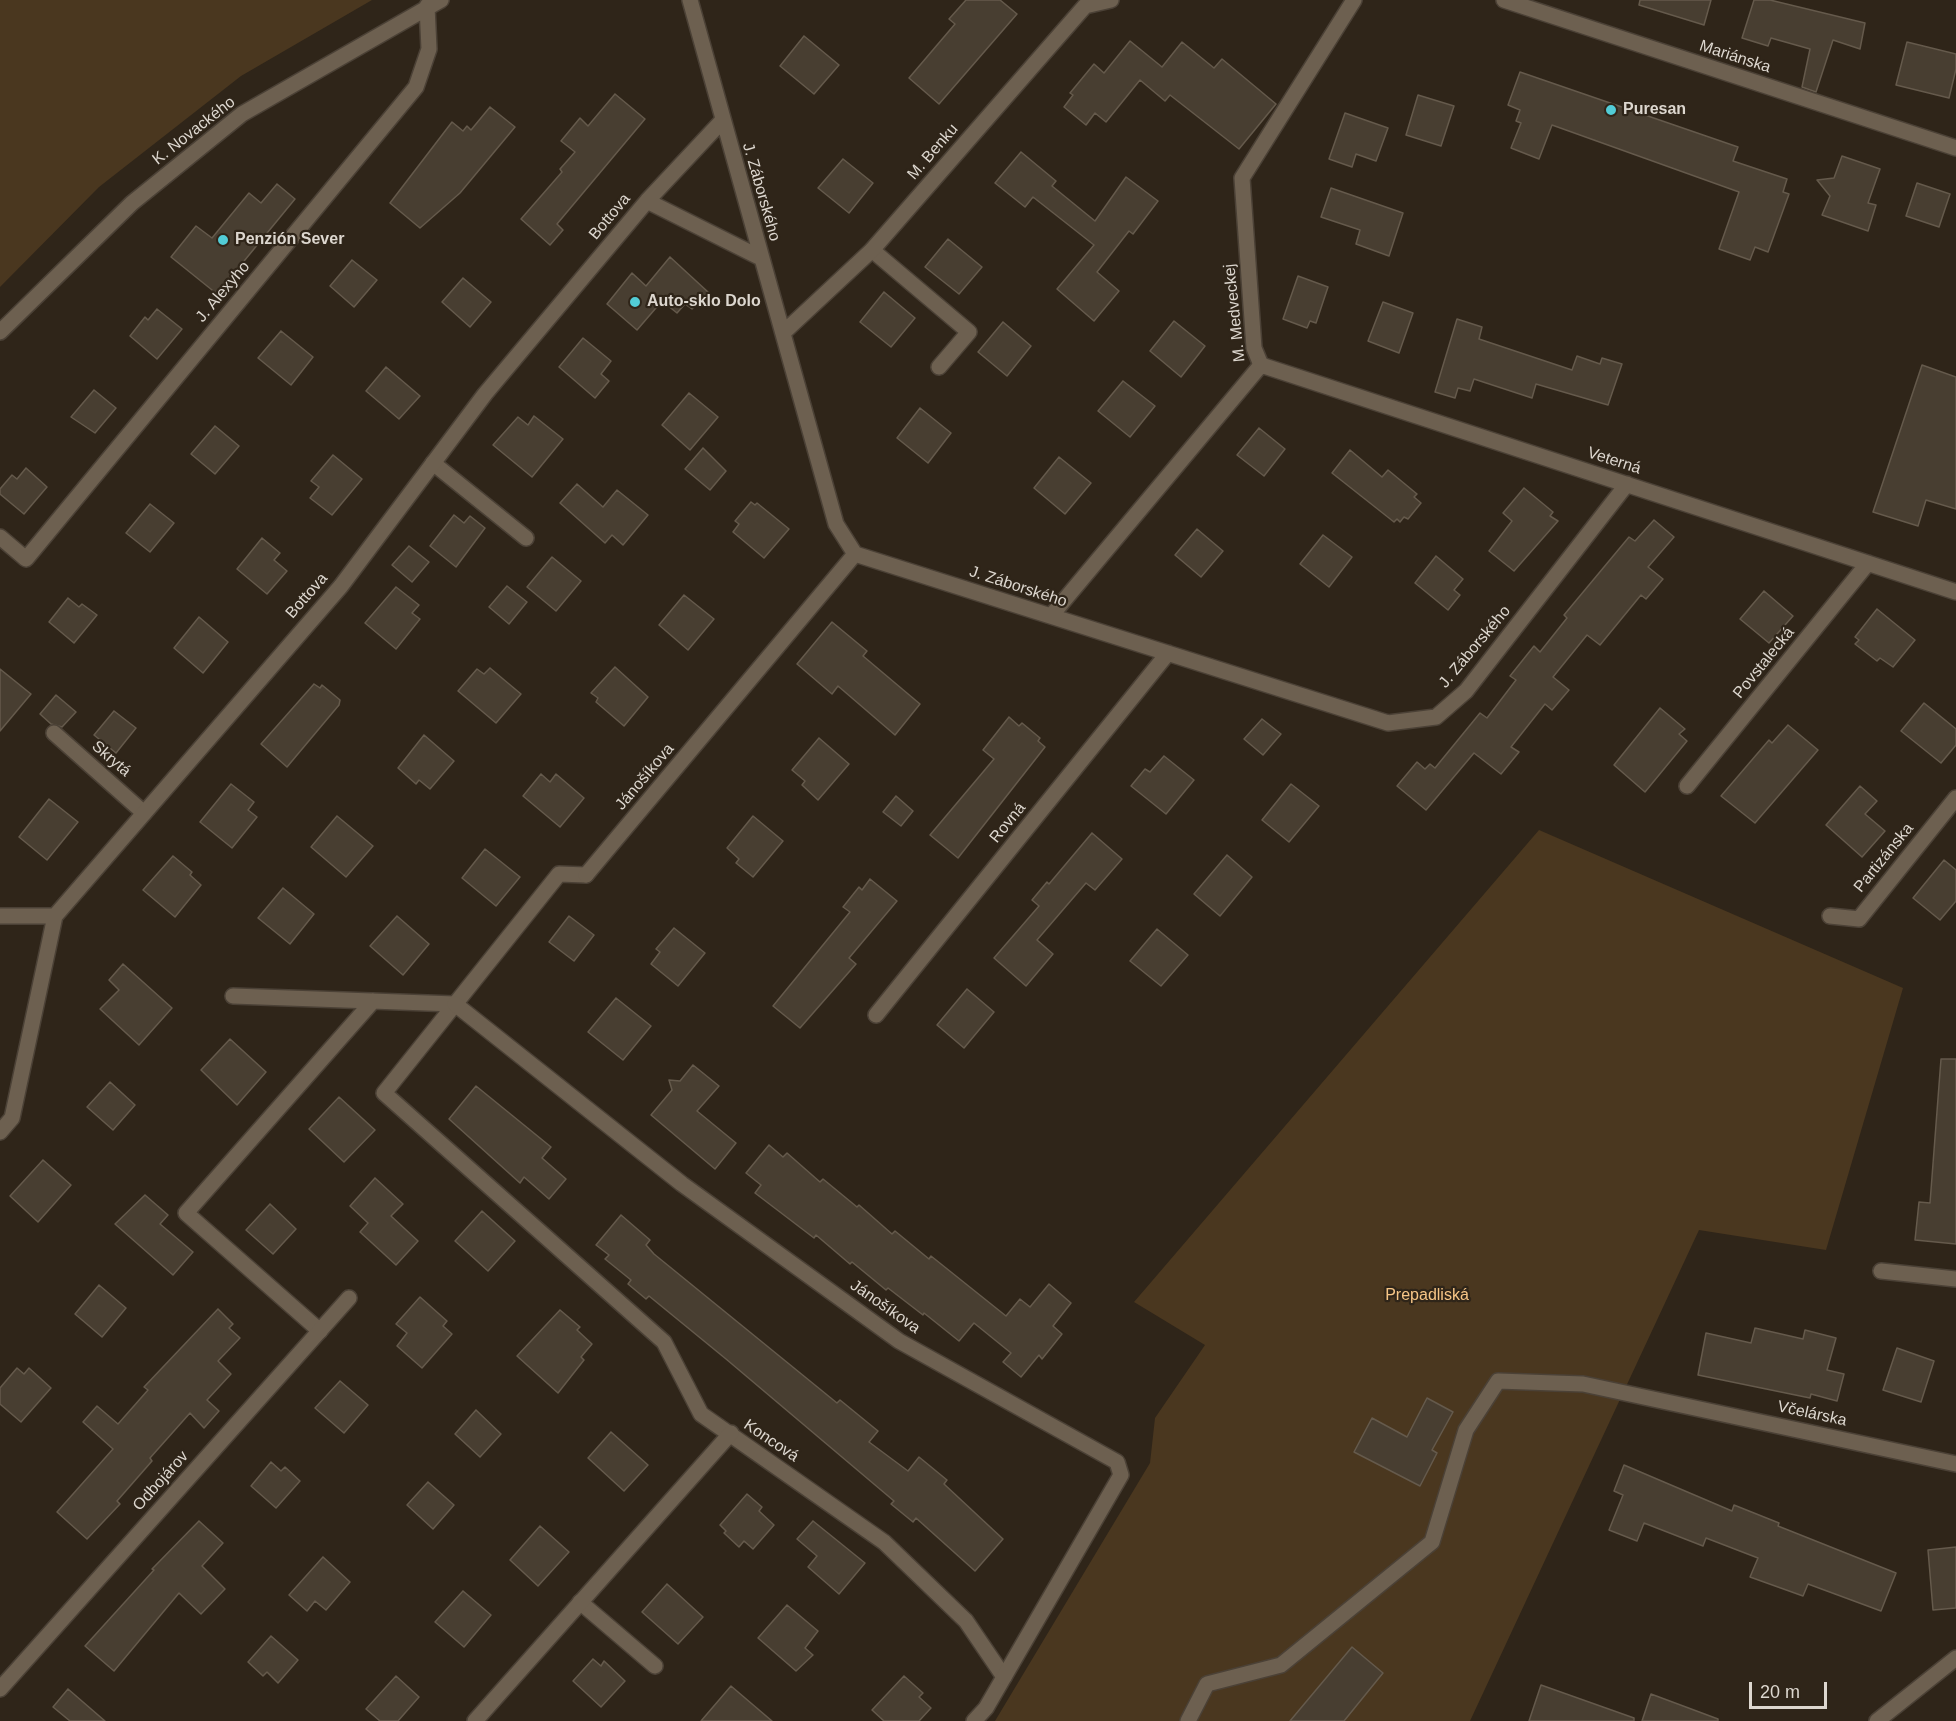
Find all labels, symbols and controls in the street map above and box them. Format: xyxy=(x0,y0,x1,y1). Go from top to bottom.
street label: Mariánska xyxy=(1697,36,1773,78)
street label: K. Novackého xyxy=(149,93,239,169)
place label: Puresan xyxy=(1623,100,1686,120)
marker: Puresan xyxy=(1604,103,1618,117)
street label: M. Benku xyxy=(904,120,962,184)
street label: J. Záborského xyxy=(738,141,784,243)
street label: Bottova xyxy=(585,190,635,244)
place label: Penzión Sever xyxy=(235,230,344,250)
marker: Penzión Sever xyxy=(216,233,230,247)
street label: J. Alexyho xyxy=(192,258,254,326)
street label: M. Medveckej xyxy=(1220,263,1250,363)
place label: Auto-sklo Dolo xyxy=(647,292,761,312)
marker: Auto-sklo Dolo xyxy=(628,295,642,309)
street label: Veterná xyxy=(1585,443,1643,479)
street label: J. Záborského xyxy=(967,562,1069,612)
street label: Bottova xyxy=(282,569,332,623)
street label: J. Záborského xyxy=(1435,602,1515,692)
street label: Povstalecká xyxy=(1729,623,1799,703)
street label: Skrytá xyxy=(88,737,134,781)
street label: Jánošíkova xyxy=(612,740,678,814)
street label: Rovná xyxy=(986,799,1030,847)
street label: Partizánska xyxy=(1850,819,1918,897)
street label: Jánošíkova xyxy=(846,1276,924,1338)
park label: Prepadliská xyxy=(1385,1286,1469,1306)
street label: Včelárska xyxy=(1776,1397,1848,1431)
street label: Koncová xyxy=(740,1416,802,1466)
street label: Odbojárov xyxy=(129,1447,193,1515)
scale bar xyxy=(1752,1670,1830,1708)
text: 20 m xyxy=(1760,1682,1800,1702)

